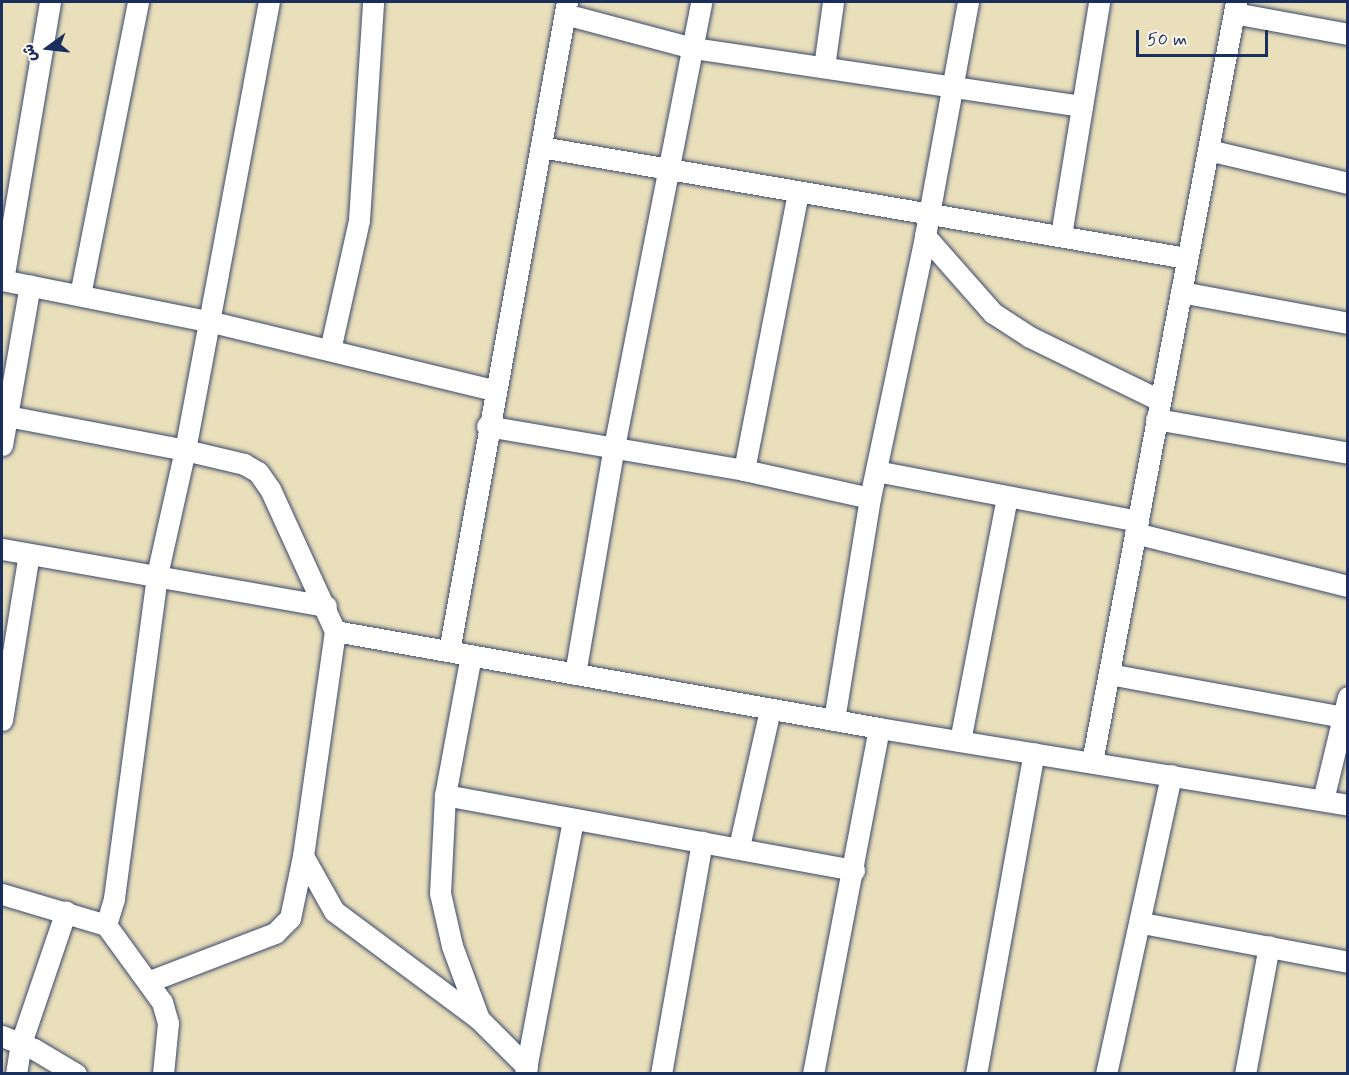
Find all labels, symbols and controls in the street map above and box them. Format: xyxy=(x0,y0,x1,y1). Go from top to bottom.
north arrow xyxy=(18,18,78,78)
scale bar xyxy=(1139,18,1271,56)
text: 50 m xyxy=(1147,28,1187,52)
text: ش xyxy=(18,42,43,64)

